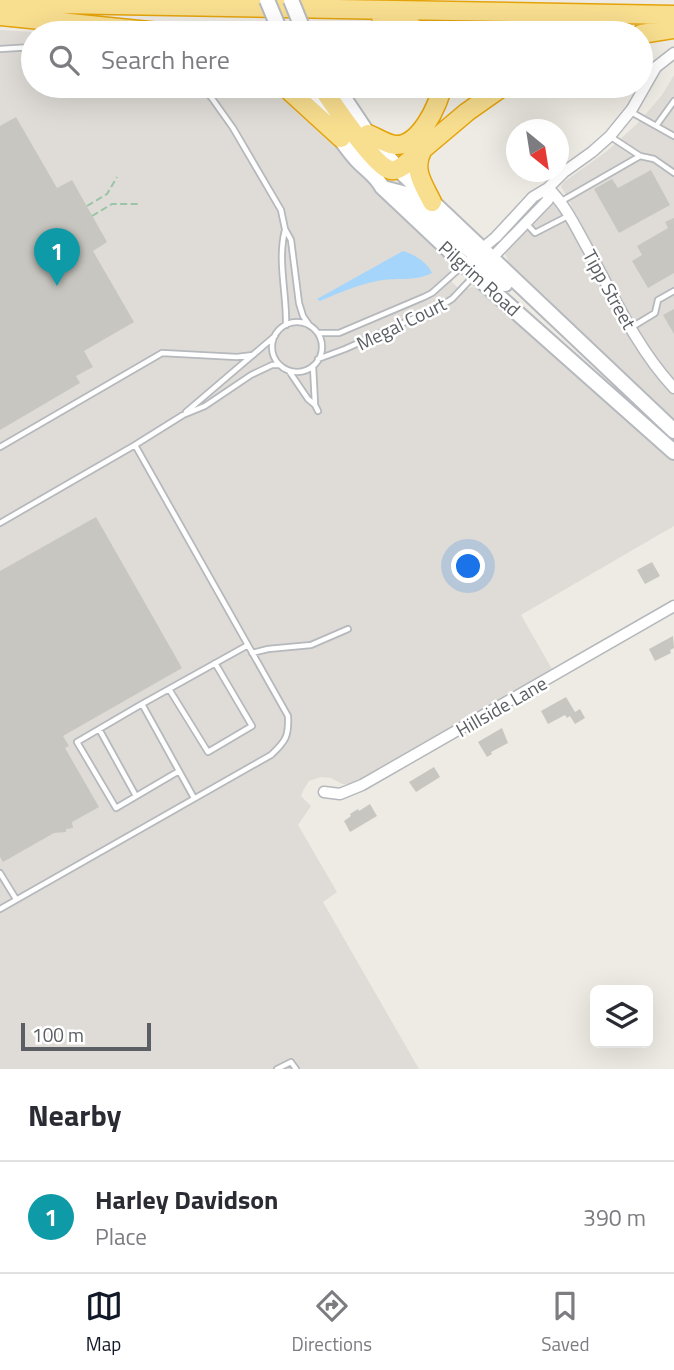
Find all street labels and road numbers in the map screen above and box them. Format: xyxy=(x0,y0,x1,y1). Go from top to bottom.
street label: Pilgrim Road xyxy=(433,233,527,323)
street label: Tipp Street xyxy=(576,244,644,335)
street label: Megal Court xyxy=(351,289,451,357)
street label: Hillside Lane xyxy=(450,668,552,744)

